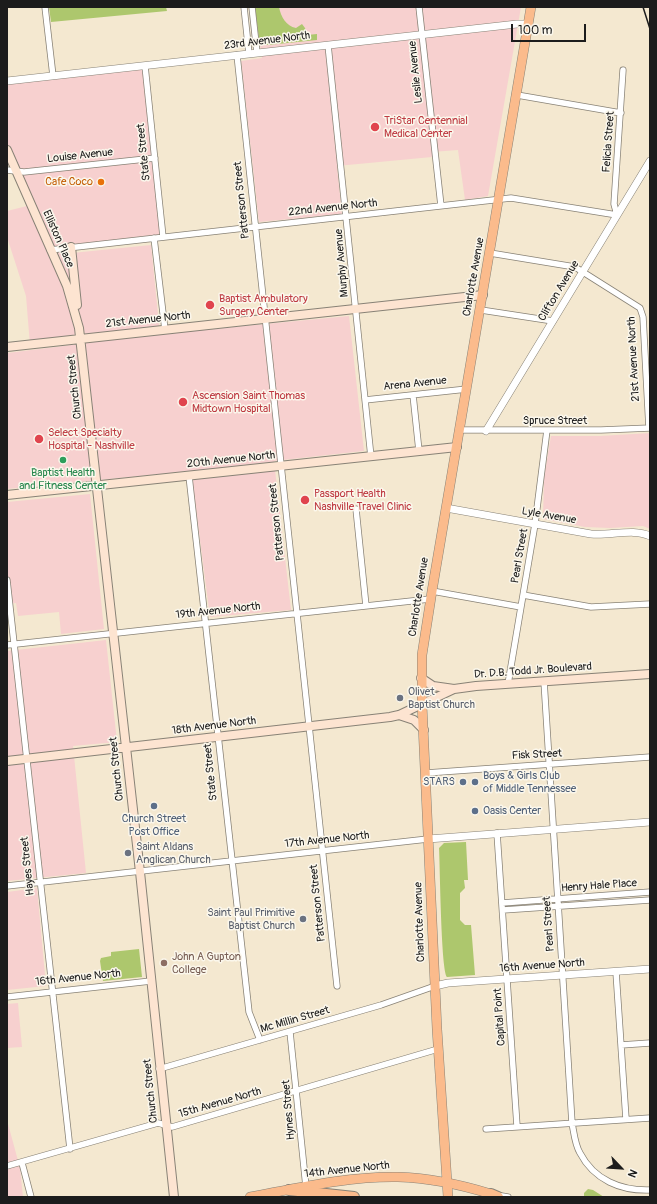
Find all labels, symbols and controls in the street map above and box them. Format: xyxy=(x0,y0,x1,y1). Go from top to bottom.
scale bar xyxy=(513,16,588,42)
text: 100 m xyxy=(518,23,552,38)
street label: 23rd Avenue North xyxy=(223,29,311,53)
street label: Leslie Avenue xyxy=(406,40,426,104)
street label: Felicia Street xyxy=(600,111,618,173)
place label: TriStar Centennial Medical Center xyxy=(384,114,468,140)
marker: TriStar Centennial Medical Center xyxy=(369,121,381,133)
street label: State Street xyxy=(134,123,154,181)
street label: Louise Avenue xyxy=(46,146,114,166)
street label: Patterson Street xyxy=(231,161,253,239)
place label: Cafe Coco xyxy=(45,175,93,189)
marker: Cafe Coco xyxy=(96,177,106,187)
street label: 22nd Avenue North xyxy=(288,197,378,219)
street label: Elliston Place xyxy=(39,208,77,270)
street label: Murphy Avenue xyxy=(332,228,352,298)
street label: Charlotte Avenue xyxy=(461,236,487,318)
street label: Clifton Avenue xyxy=(536,258,582,324)
place label: Baptist Ambulatory Surgery Center xyxy=(219,292,308,318)
marker: Baptist Ambulatory Surgery Center xyxy=(204,299,216,311)
street label: 21st Avenue North xyxy=(105,309,191,331)
street label: 21st Avenue North xyxy=(625,316,643,402)
street label: Church Street xyxy=(65,354,85,420)
street label: Arena Avenue xyxy=(383,374,447,394)
place label: Ascension Saint Thomas Midtown Hospital xyxy=(192,389,305,415)
marker: Ascension Saint Thomas Midtown Hospital xyxy=(177,396,189,408)
street label: Spruce Street xyxy=(523,414,587,428)
place label: Select Specialty Hospital - Nashville xyxy=(48,426,135,452)
marker: Select Specialty Hospital - Nashville xyxy=(33,433,45,445)
street label: 20th Avenue North xyxy=(186,449,276,471)
marker: Baptist Health and Fitness Center xyxy=(58,455,68,465)
place label: Baptist Health and Fitness Center xyxy=(19,466,107,492)
street label: Patterson Street xyxy=(266,483,288,561)
place label: Passport Health Nashville Travel Clinic xyxy=(314,487,412,513)
marker: Passport Health Nashville Travel Clinic xyxy=(299,494,311,506)
street label: Lyle Avenue xyxy=(521,505,577,527)
street label: Pearl Street xyxy=(509,528,531,584)
street label: Charlotte Avenue xyxy=(406,556,432,638)
street label: 19th Avenue North xyxy=(175,600,261,622)
street label: Dr. D.B. Todd Jr. Boulevard xyxy=(474,660,592,682)
place label: Olivet Baptist Church xyxy=(408,685,475,711)
marker: Olivet Baptist Church xyxy=(395,693,405,703)
street label: 18th Avenue North xyxy=(171,714,257,738)
street label: Church Street xyxy=(107,736,127,802)
street label: State Street xyxy=(201,743,221,801)
street label: Fisk Street xyxy=(512,747,562,763)
place label: Boys & Girls Club of Middle Tennessee xyxy=(483,769,576,795)
place label: STARS xyxy=(423,775,455,789)
marker: STARS xyxy=(458,777,468,787)
marker: Boys & Girls Club of Middle Tennessee xyxy=(470,777,480,787)
marker: Church Street Post Office xyxy=(149,801,159,811)
place label: Oasis Center xyxy=(483,804,541,818)
marker: Oasis Center xyxy=(470,806,480,816)
place label: Church Street Post Office xyxy=(122,812,186,838)
street label: 17th Avenue North xyxy=(284,829,370,851)
street label: Hayes Street xyxy=(18,836,38,896)
place label: Saint Aldans Anglican Church xyxy=(136,840,211,866)
marker: Saint Aldans Anglican Church xyxy=(123,848,133,858)
street label: Patterson Street xyxy=(307,864,329,942)
street label: Henry Hale Place xyxy=(560,877,638,895)
street label: Charlotte Avenue xyxy=(412,882,428,962)
street label: Pearl Street xyxy=(540,896,558,952)
place label: Saint Paul Primitive Baptist Church xyxy=(207,906,295,932)
marker: Saint Paul Primitive Baptist Church xyxy=(298,914,308,924)
place label: John A Gupton College xyxy=(172,950,241,976)
street label: 16th Avenue North xyxy=(499,956,585,976)
marker: John A Gupton College xyxy=(159,958,169,968)
street label: 16th Avenue North xyxy=(35,967,121,989)
street label: Capital Point xyxy=(491,988,509,1046)
street label: Mc Millin Street xyxy=(259,1004,331,1036)
street label: Church Street xyxy=(141,1058,161,1124)
street label: Hynes Street xyxy=(280,1079,298,1141)
street label: 15th Avenue North xyxy=(177,1085,263,1121)
north arrow xyxy=(601,1148,641,1188)
street label: 14th Avenue North xyxy=(304,1159,390,1181)
text: N xyxy=(625,1167,640,1179)

